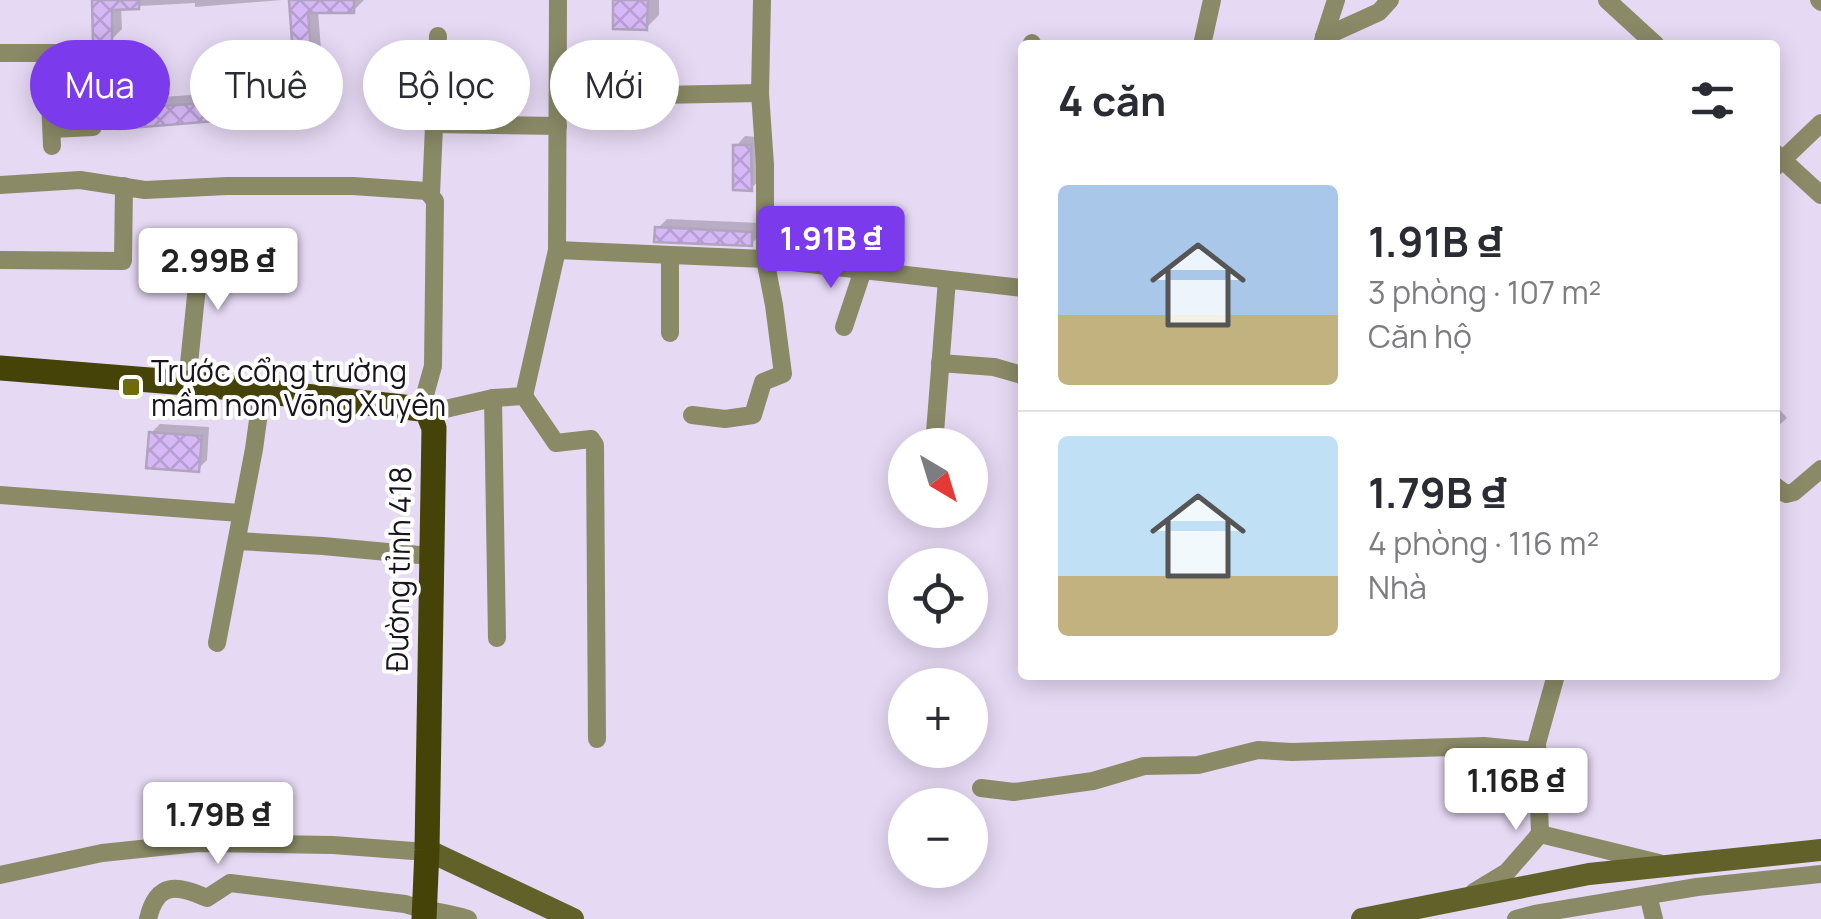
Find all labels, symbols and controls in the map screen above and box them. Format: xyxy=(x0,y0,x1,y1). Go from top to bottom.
chip: Mua xyxy=(30,40,170,130)
chip: Thuê xyxy=(190,40,343,130)
chip: Bộ lọc xyxy=(363,40,530,130)
chip: Mới xyxy=(550,40,679,130)
text: 4 căn xyxy=(1058,71,1166,129)
icon: filters xyxy=(1685,73,1740,128)
pin: 1.91B ₫ xyxy=(739,206,923,291)
text: 1.91B ₫ xyxy=(1368,212,1503,270)
text: 1.91B ₫ xyxy=(780,216,882,260)
icon: home xyxy=(1138,225,1258,345)
pin: 2.99B ₫ xyxy=(126,228,310,313)
text: 2.99B ₫ xyxy=(161,238,275,282)
text: 3 phòng · 107 m² xyxy=(1368,270,1601,314)
text: Căn hộ xyxy=(1368,314,1472,358)
place label: Trước cổng trường mầm non Võng Xuyên xyxy=(151,350,446,425)
marker: Trước cổng trường mầm non Võng Xuyên xyxy=(120,376,142,398)
north arrow xyxy=(888,428,988,528)
map controls xyxy=(888,428,988,888)
text: 1.79B ₫ xyxy=(1368,463,1507,521)
street label: Đường tỉnh 418 xyxy=(376,466,420,672)
icon: home xyxy=(1138,476,1258,596)
text: 4 phòng · 116 m² xyxy=(1368,521,1599,565)
button: locate xyxy=(888,548,988,648)
text: Nhà xyxy=(1368,565,1427,609)
button: + xyxy=(888,668,988,768)
pin: 1.16B ₫ xyxy=(1424,748,1608,833)
text: 1.16B ₫ xyxy=(1467,758,1565,802)
pin: 1.79B ₫ xyxy=(126,782,310,867)
button: − xyxy=(888,788,988,888)
text: 1.79B ₫ xyxy=(165,792,271,836)

